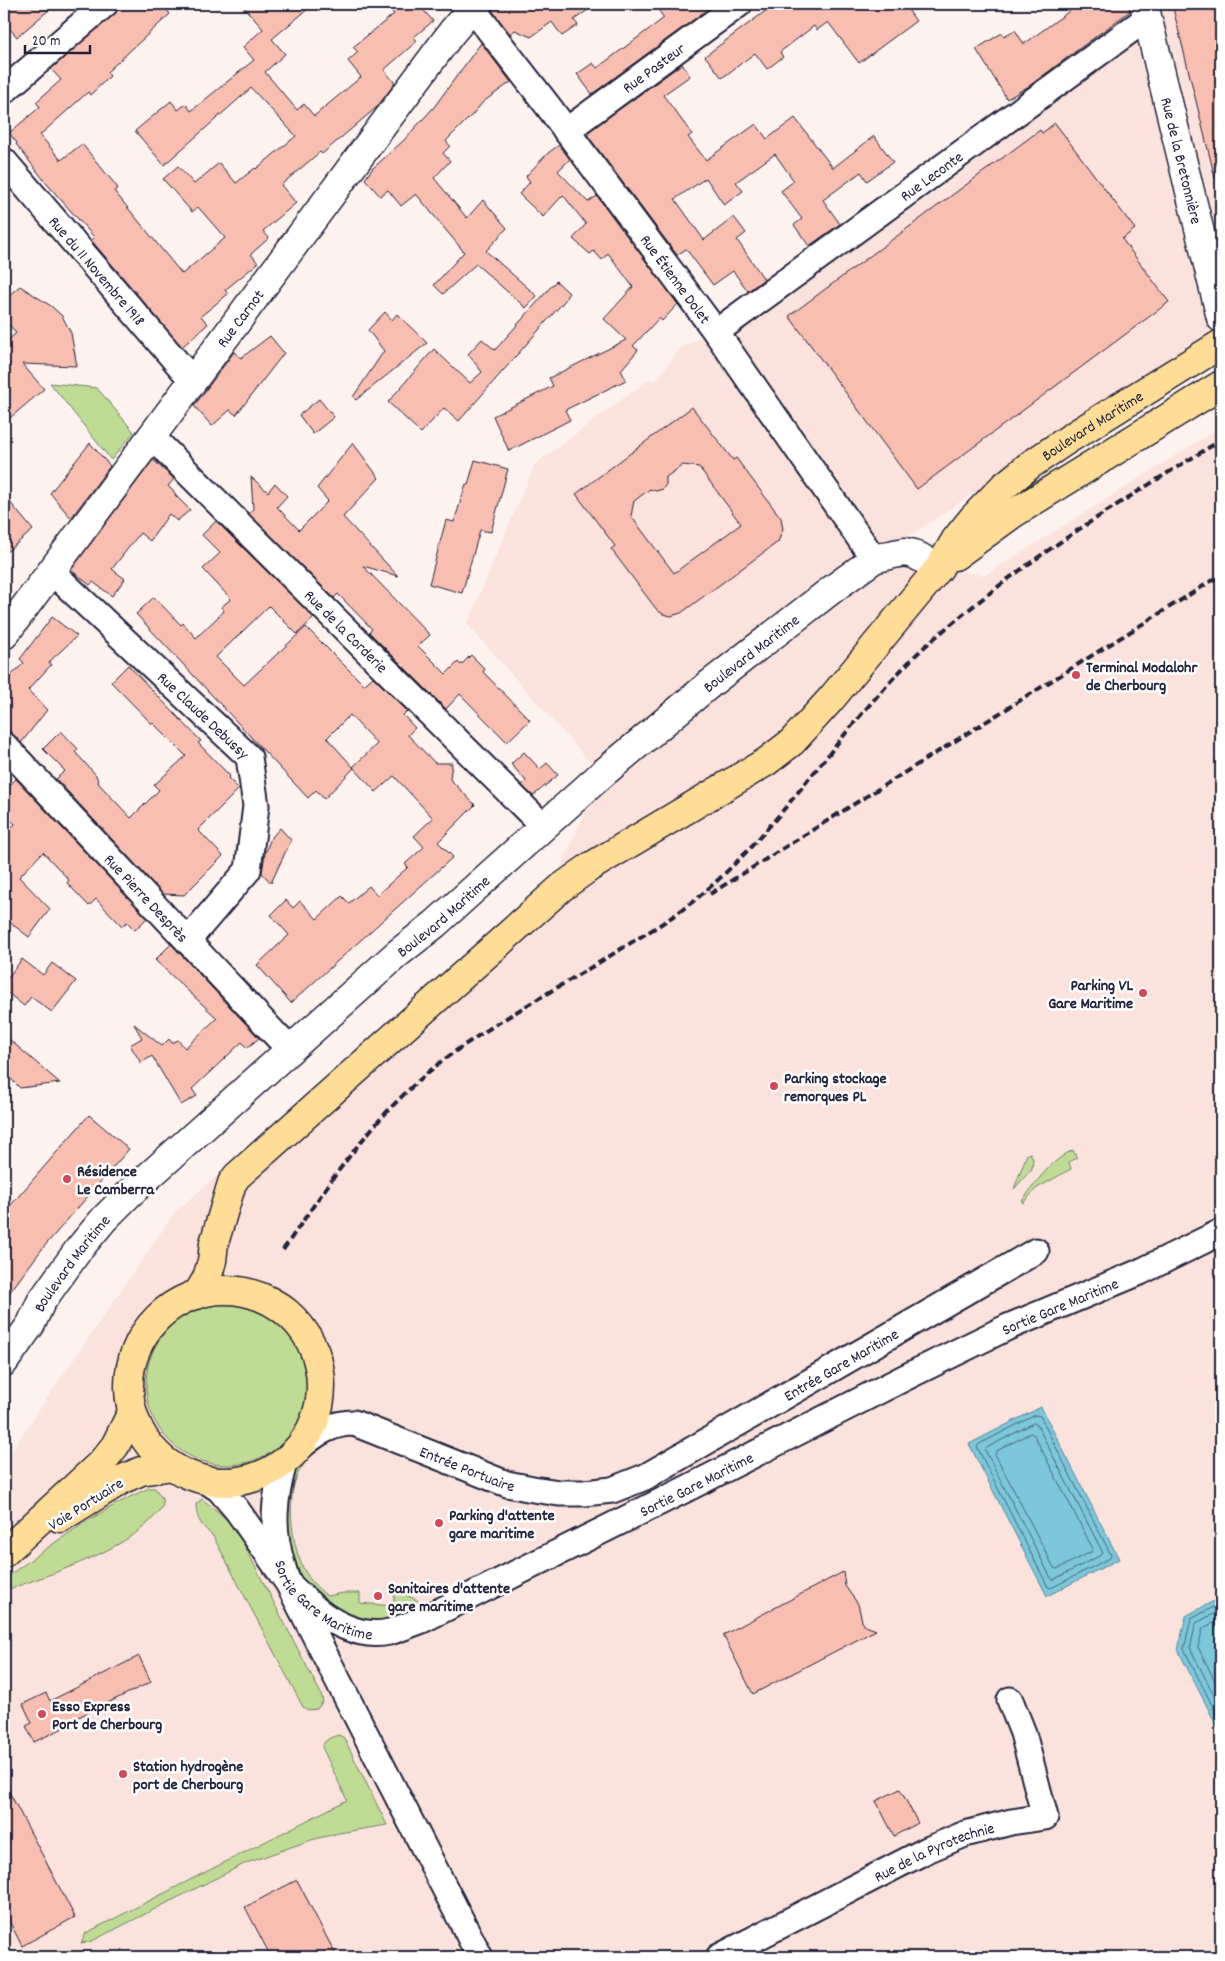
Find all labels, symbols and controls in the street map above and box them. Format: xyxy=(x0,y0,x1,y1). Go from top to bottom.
scale bar xyxy=(25,22,90,54)
text: 20 m xyxy=(32,31,60,53)
street label: Rue Pasteur xyxy=(618,38,691,100)
street label: Rue de la Bretonnière xyxy=(1153,95,1207,227)
street label: Rue Leconte xyxy=(896,147,969,208)
street label: Rue du 11 Novembre 1918 xyxy=(42,212,150,332)
street label: Rue Étienne Dolet xyxy=(633,231,715,330)
street label: Rue Carnot xyxy=(212,286,271,353)
street label: Boulevard Maritime xyxy=(1038,386,1148,468)
street label: Rue de la Corderie xyxy=(298,585,392,679)
street label: Boulevard Maritime xyxy=(699,610,805,699)
place label: Terminal Modalohr de Cherbourg xyxy=(1086,657,1198,698)
street label: Rue Claude Debussy xyxy=(151,668,254,766)
marker: Terminal Modalohr de Cherbourg xyxy=(1070,669,1082,681)
street label: Rue Pierre Desprès xyxy=(98,850,193,949)
street label: Boulevard Maritime xyxy=(393,871,496,964)
place label: Parking VL Gare Maritime xyxy=(1048,975,1133,1016)
marker: Parking VL Gare Maritime xyxy=(1137,987,1149,999)
place label: Parking stockage remorques PL xyxy=(784,1068,887,1109)
marker: Parking stockage remorques PL xyxy=(768,1080,780,1092)
place label: Résidence Le Camberra xyxy=(77,1161,155,1202)
marker: Résidence Le Camberra xyxy=(61,1173,73,1185)
street label: Boulevard Maritime xyxy=(29,1211,117,1316)
street label: Sortie Gare Maritime xyxy=(998,1273,1123,1342)
street label: Entrée Gare Maritime xyxy=(780,1324,904,1408)
street label: Entrée Portuaire xyxy=(415,1441,516,1499)
street label: Sortie Gare Maritime xyxy=(636,1448,758,1524)
street label: Voie Portuaire xyxy=(44,1473,128,1537)
place label: Parking d'attente gare maritime xyxy=(449,1505,555,1546)
marker: Parking d'attente gare maritime xyxy=(433,1517,445,1529)
street label: Sortie Gare Maritime xyxy=(267,1558,374,1647)
place label: Sanitaires d'attente gare maritime xyxy=(388,1578,510,1619)
marker: Sanitaires d'attente gare maritime xyxy=(372,1590,384,1602)
place label: Esso Express Port de Cherbourg xyxy=(52,1696,162,1737)
marker: Esso Express Port de Cherbourg xyxy=(36,1708,48,1720)
place label: Station hydrogène port de Cherbourg xyxy=(133,1756,243,1797)
marker: Station hydrogène port de Cherbourg xyxy=(117,1768,129,1780)
street label: Rue de la Pyrotechnie xyxy=(871,1818,997,1889)

